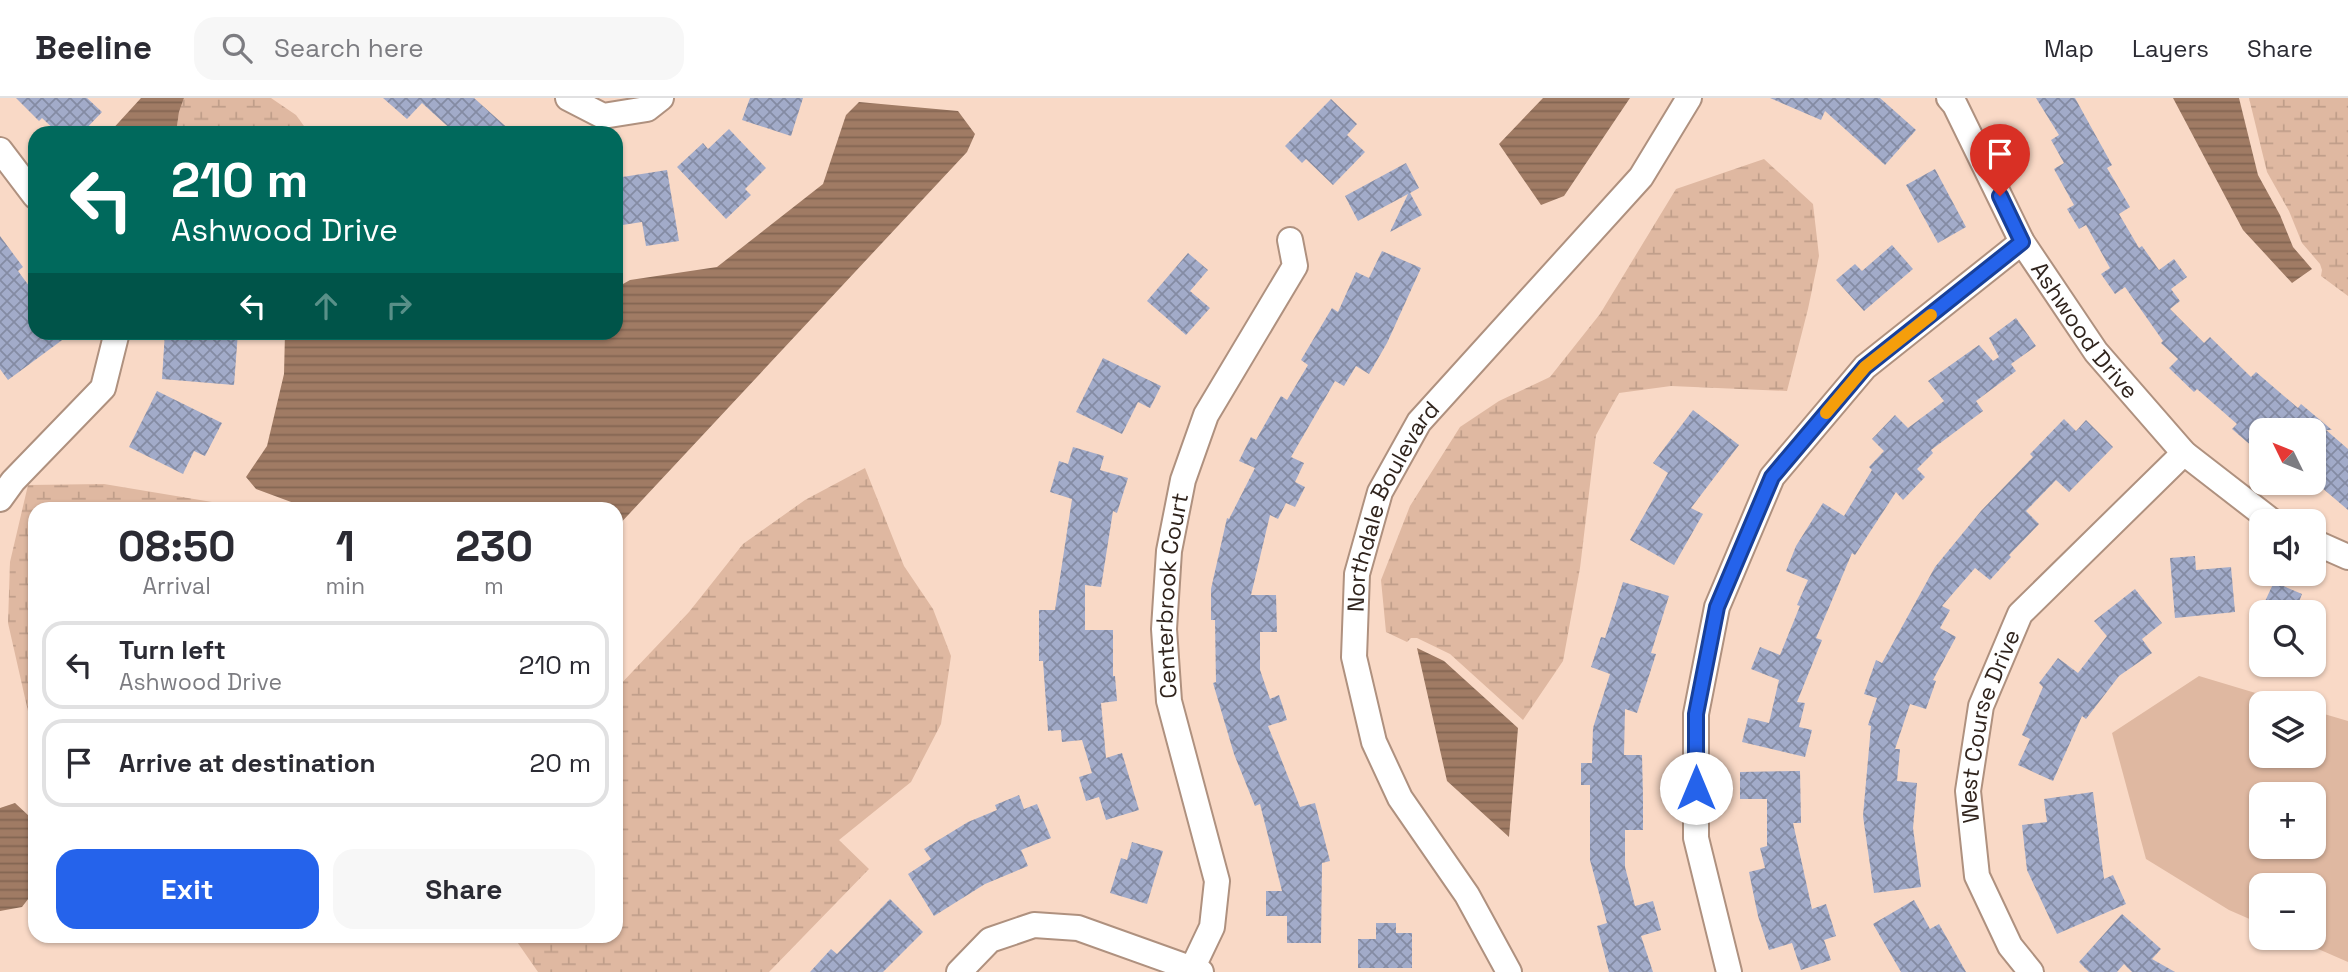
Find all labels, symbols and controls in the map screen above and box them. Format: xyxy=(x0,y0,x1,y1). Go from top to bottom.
search box xyxy=(194,17,684,80)
text: Beeline xyxy=(35,27,152,69)
icon: search xyxy=(218,29,256,67)
text: Search here xyxy=(274,31,424,65)
text: Map xyxy=(2044,33,2094,64)
text: Layers xyxy=(2132,33,2209,64)
text: Share xyxy=(2247,33,2313,64)
pin xyxy=(1970,124,2030,196)
icon: arrive xyxy=(1981,135,2019,173)
text: 210 m xyxy=(171,149,308,211)
icon: left xyxy=(56,154,147,245)
text: Ashwood Drive xyxy=(171,210,398,250)
street label: Ashwood Drive xyxy=(2024,256,2145,405)
icon: left xyxy=(234,287,272,325)
icon: ahead xyxy=(307,287,345,325)
icon: right xyxy=(380,287,418,325)
street label: Northdale Boulevard xyxy=(1341,395,1446,613)
north arrow xyxy=(2249,418,2326,495)
map controls xyxy=(2249,418,2326,950)
street label: Centerbrook Court xyxy=(1149,490,1195,700)
button: sound xyxy=(2249,509,2326,586)
text: 08:50 xyxy=(118,520,235,573)
text: 1 xyxy=(336,520,355,573)
text: 230 xyxy=(455,520,533,573)
text: Arrival xyxy=(143,571,211,601)
text: min xyxy=(326,571,365,601)
text: m xyxy=(484,571,504,601)
button: search xyxy=(2249,600,2326,677)
street label: West Course Drive xyxy=(1953,625,2027,825)
text: Turn left xyxy=(119,633,226,667)
icon: left xyxy=(60,646,98,684)
text: 210 m xyxy=(519,648,591,682)
text: Ashwood Drive xyxy=(119,667,282,697)
button: layers xyxy=(2249,691,2326,768)
icon: arrive xyxy=(60,744,98,782)
text: Arrive at destination xyxy=(119,746,376,780)
text: 20 m xyxy=(530,746,591,780)
position arrow xyxy=(1659,751,1733,825)
button: + xyxy=(2249,782,2326,859)
button: Exit xyxy=(56,849,319,929)
button: Share xyxy=(333,849,595,929)
button: − xyxy=(2249,873,2326,950)

